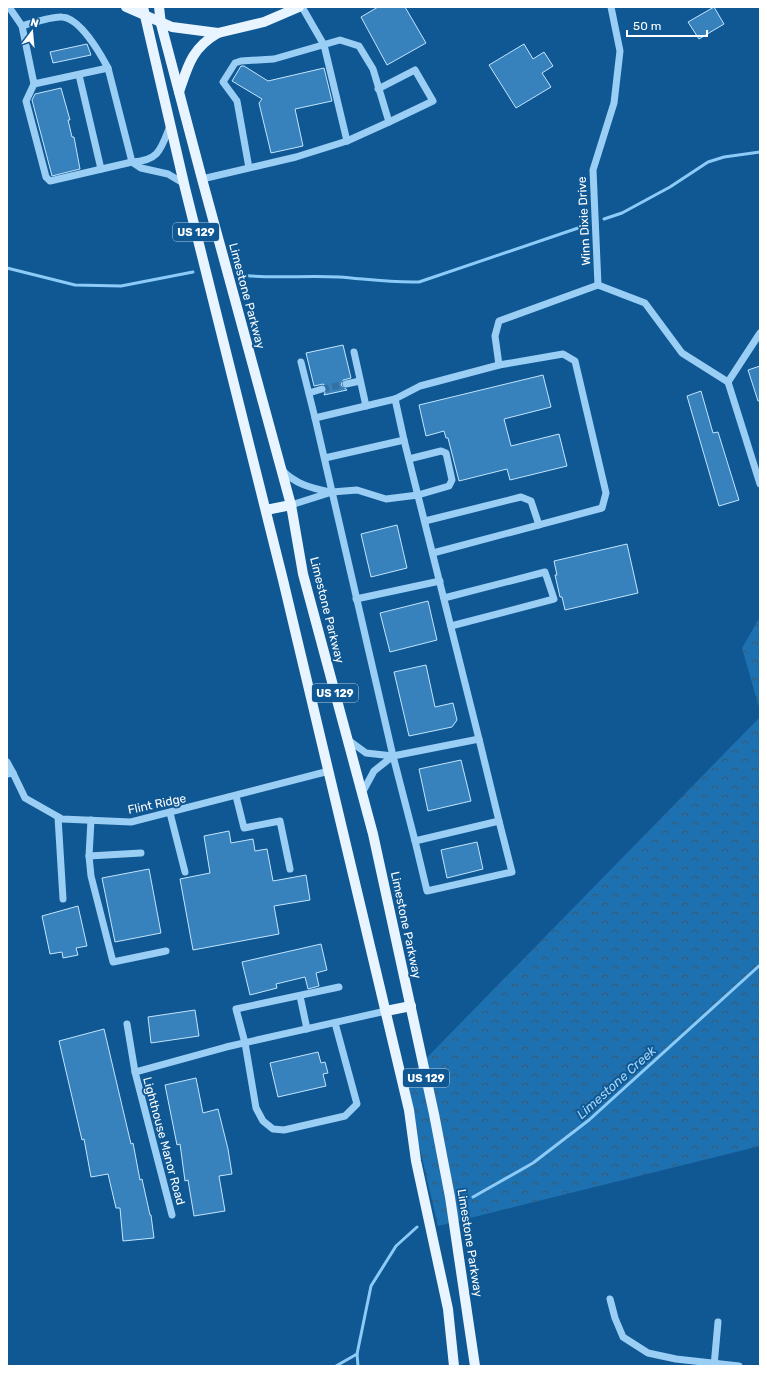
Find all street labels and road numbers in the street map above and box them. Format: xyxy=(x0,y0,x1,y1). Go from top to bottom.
street label: Winn Dixie Drive xyxy=(575,176,593,266)
road number: US 129 xyxy=(173,223,219,241)
street label: Limestone Parkway xyxy=(226,241,268,351)
street label: Limestone Parkway xyxy=(307,555,347,665)
road number: US 129 xyxy=(312,684,358,702)
street label: Flint Ridge xyxy=(126,791,188,817)
street label: Limestone Parkway xyxy=(388,870,424,980)
road number: US 129 xyxy=(403,1069,449,1087)
street label: Lighthouse Manor Road xyxy=(140,1075,188,1207)
street label: Limestone Parkway xyxy=(455,1188,486,1298)

